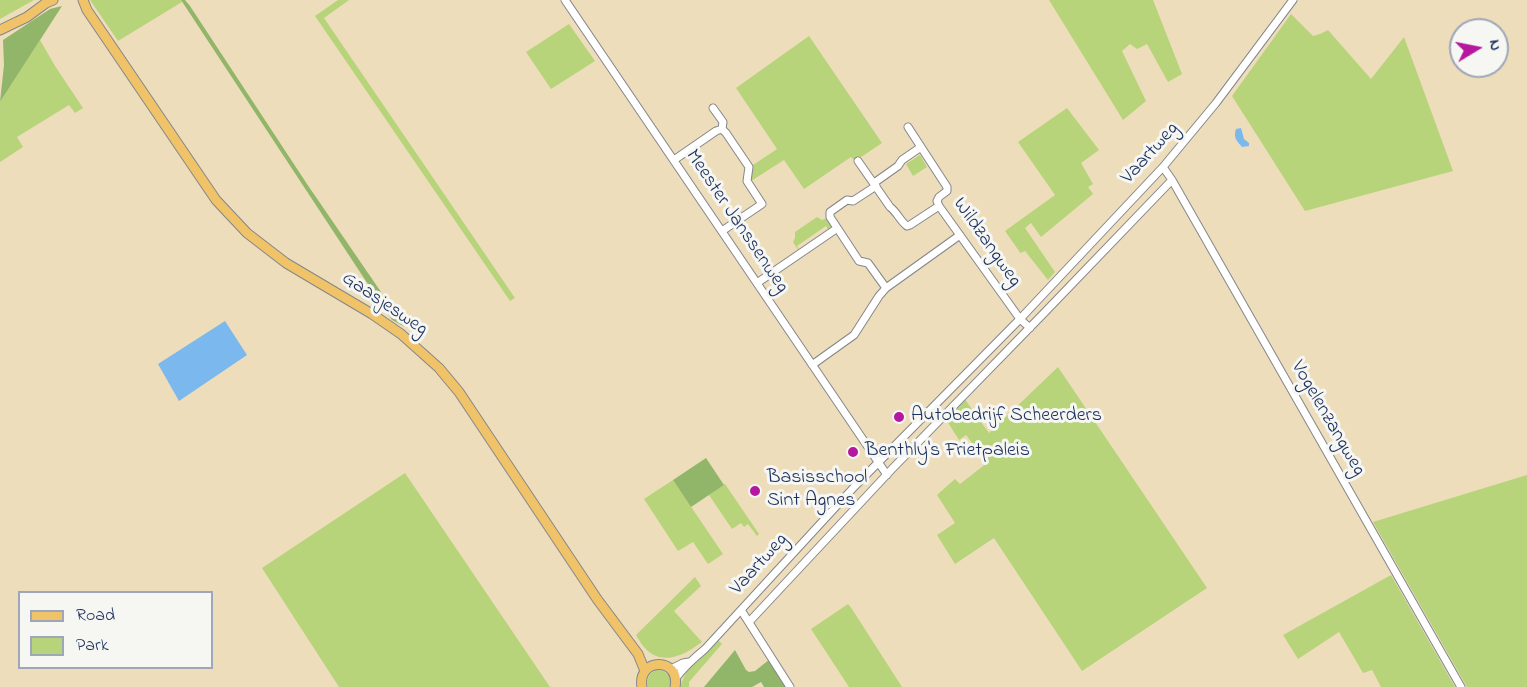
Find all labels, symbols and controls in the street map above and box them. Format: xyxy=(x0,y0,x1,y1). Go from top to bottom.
north arrow xyxy=(1449,18,1509,78)
text: N xyxy=(1482,38,1508,53)
street label: Vaartweg xyxy=(1117,118,1185,190)
street label: Meester Janssenweg xyxy=(679,146,793,298)
street label: Wildzangweg xyxy=(946,194,1026,292)
street label: Gaasjesweg xyxy=(336,268,432,342)
street label: Vogelenzangweg xyxy=(1284,357,1370,481)
place label: Autobedrijf Scheerders xyxy=(911,405,1102,429)
marker: Autobedrijf Scheerders xyxy=(892,410,906,424)
place label: Benthly's Frietpaleis xyxy=(865,440,1030,464)
marker: Benthly's Frietpaleis xyxy=(846,445,860,459)
place label: Basisschool Sint Agnes xyxy=(767,467,867,514)
marker: Basisschool Sint Agnes xyxy=(748,484,762,498)
street label: Vaartweg xyxy=(726,529,794,601)
legend xyxy=(18,591,213,669)
text: Road xyxy=(76,603,115,629)
text: Park xyxy=(76,633,109,659)

